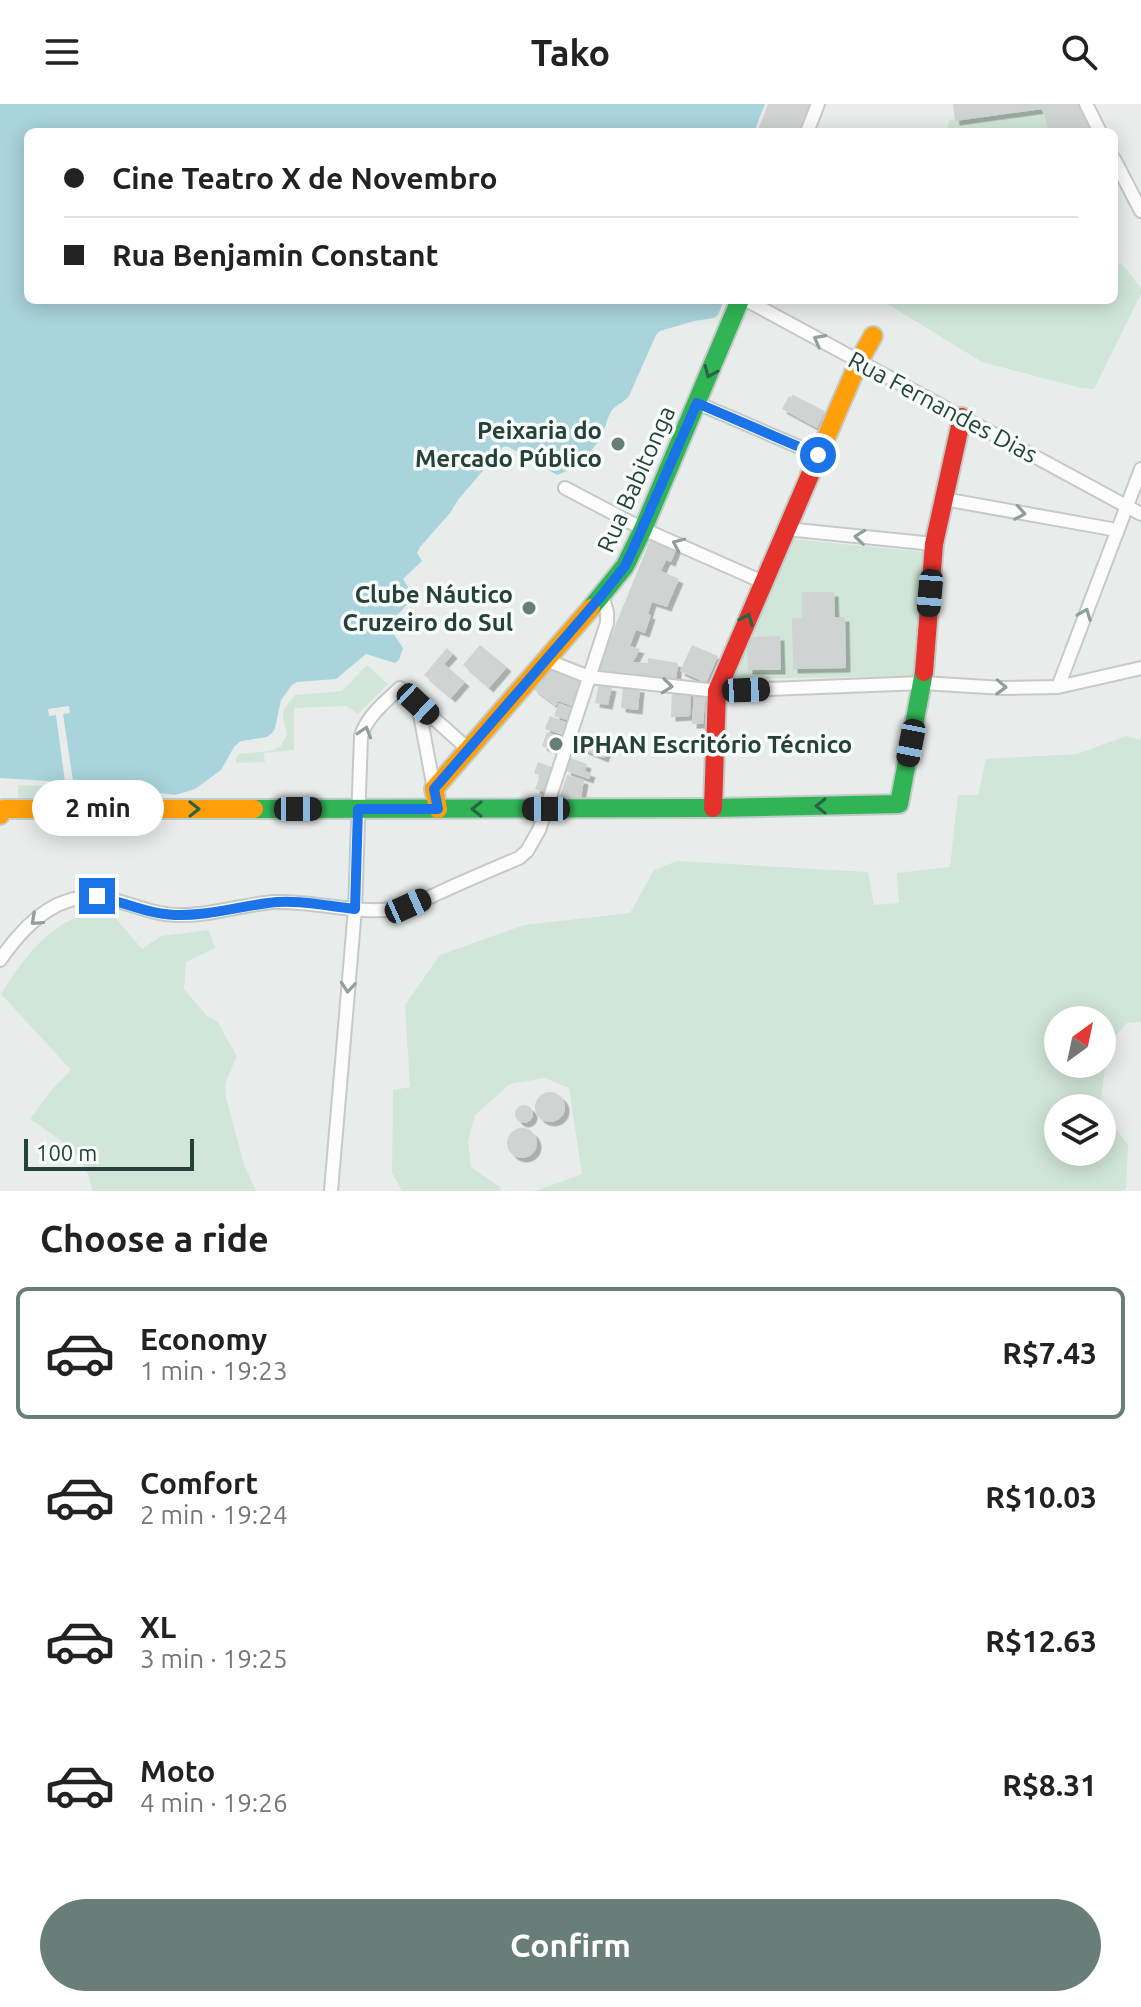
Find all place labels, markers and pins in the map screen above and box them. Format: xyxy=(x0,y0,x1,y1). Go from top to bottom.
place label: Peixaria do Mercado Público xyxy=(415,417,602,472)
marker: Peixaria do Mercado Público xyxy=(609,435,627,453)
place label: Clube Náutico Cruzeiro do Sul xyxy=(343,581,513,636)
marker: Clube Náutico Cruzeiro do Sul xyxy=(520,599,538,617)
place label: IPHAN Escritório Técnico xyxy=(572,731,852,758)
marker: IPHAN Escritório Técnico xyxy=(547,735,565,753)

